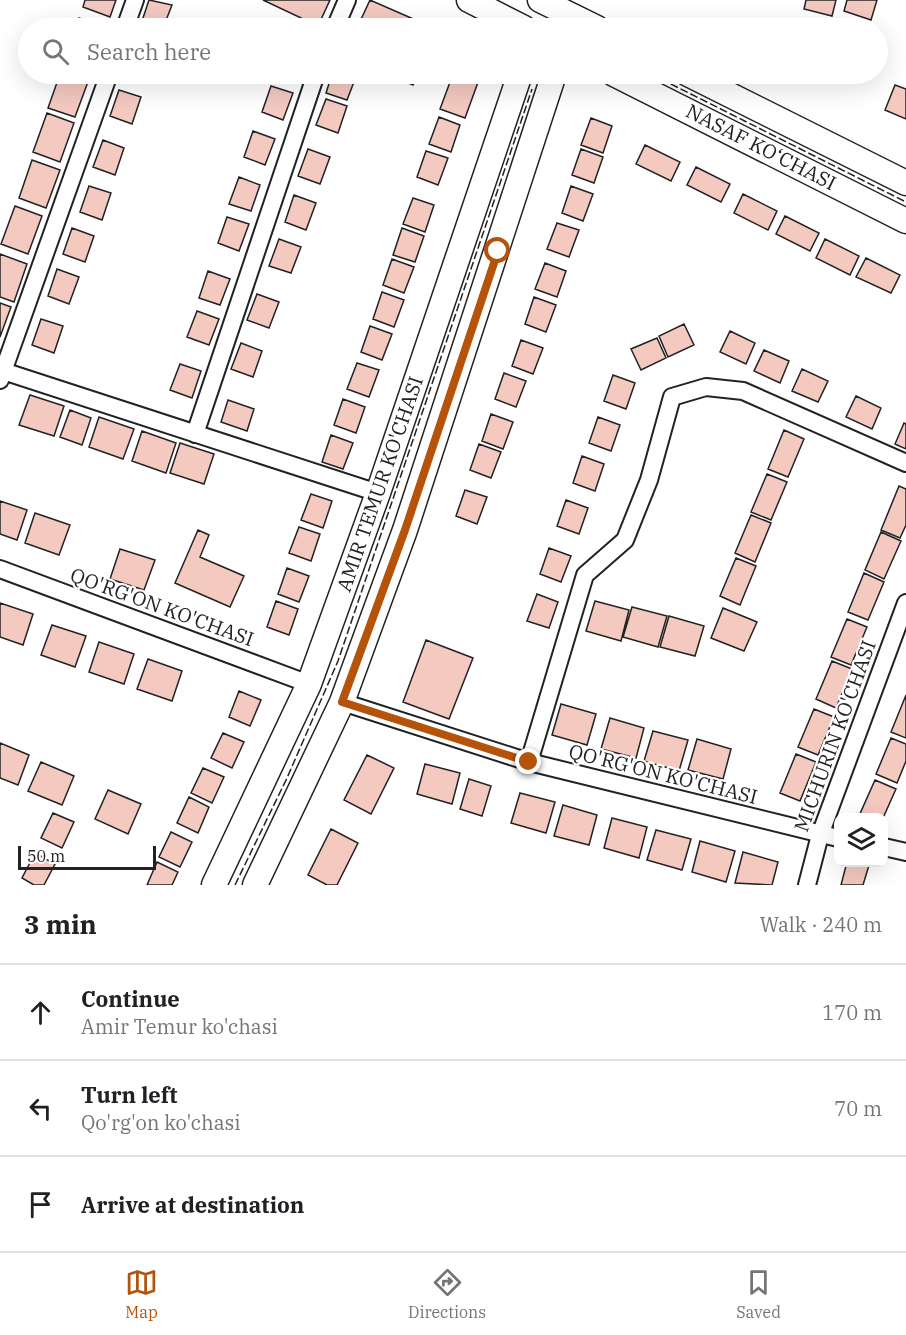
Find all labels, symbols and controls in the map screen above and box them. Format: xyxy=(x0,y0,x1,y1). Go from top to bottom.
search box xyxy=(18,18,888,84)
icon: search xyxy=(39,35,72,68)
text: Search here xyxy=(87,37,211,66)
street label: NASAF KO‘CHASI xyxy=(681,97,841,196)
route start xyxy=(484,237,510,263)
street label: AMIR TEMUR KO'CHASI xyxy=(330,373,429,595)
street label: QO'RG'ON KO'CHASI xyxy=(67,561,258,652)
street label: MICHURIN KO'CHASI xyxy=(787,636,882,835)
street label: QO'RG'ON KO'CHASI xyxy=(566,737,760,810)
route end xyxy=(515,748,541,774)
map controls xyxy=(834,813,888,867)
button: layers xyxy=(834,813,888,867)
scale bar xyxy=(18,843,156,870)
text: 50 m xyxy=(27,846,65,866)
text: 3 min xyxy=(24,907,97,941)
text: Walk · 240 m xyxy=(760,911,882,938)
text: Continue xyxy=(81,984,180,1013)
icon: ahead xyxy=(24,996,57,1029)
text: 170 m xyxy=(822,999,882,1026)
text: Amir Temur ko'chasi xyxy=(81,1013,278,1040)
text: Turn left xyxy=(81,1080,177,1109)
icon: left xyxy=(24,1092,57,1125)
text: 70 m xyxy=(834,1095,882,1122)
text: Qo'rg'on ko'chasi xyxy=(81,1109,241,1136)
icon: arrive xyxy=(24,1188,57,1221)
text: Arrive at destination xyxy=(81,1190,304,1219)
tab: Map xyxy=(125,1266,158,1322)
tab: Directions xyxy=(408,1266,486,1322)
tab: Saved xyxy=(736,1266,781,1322)

